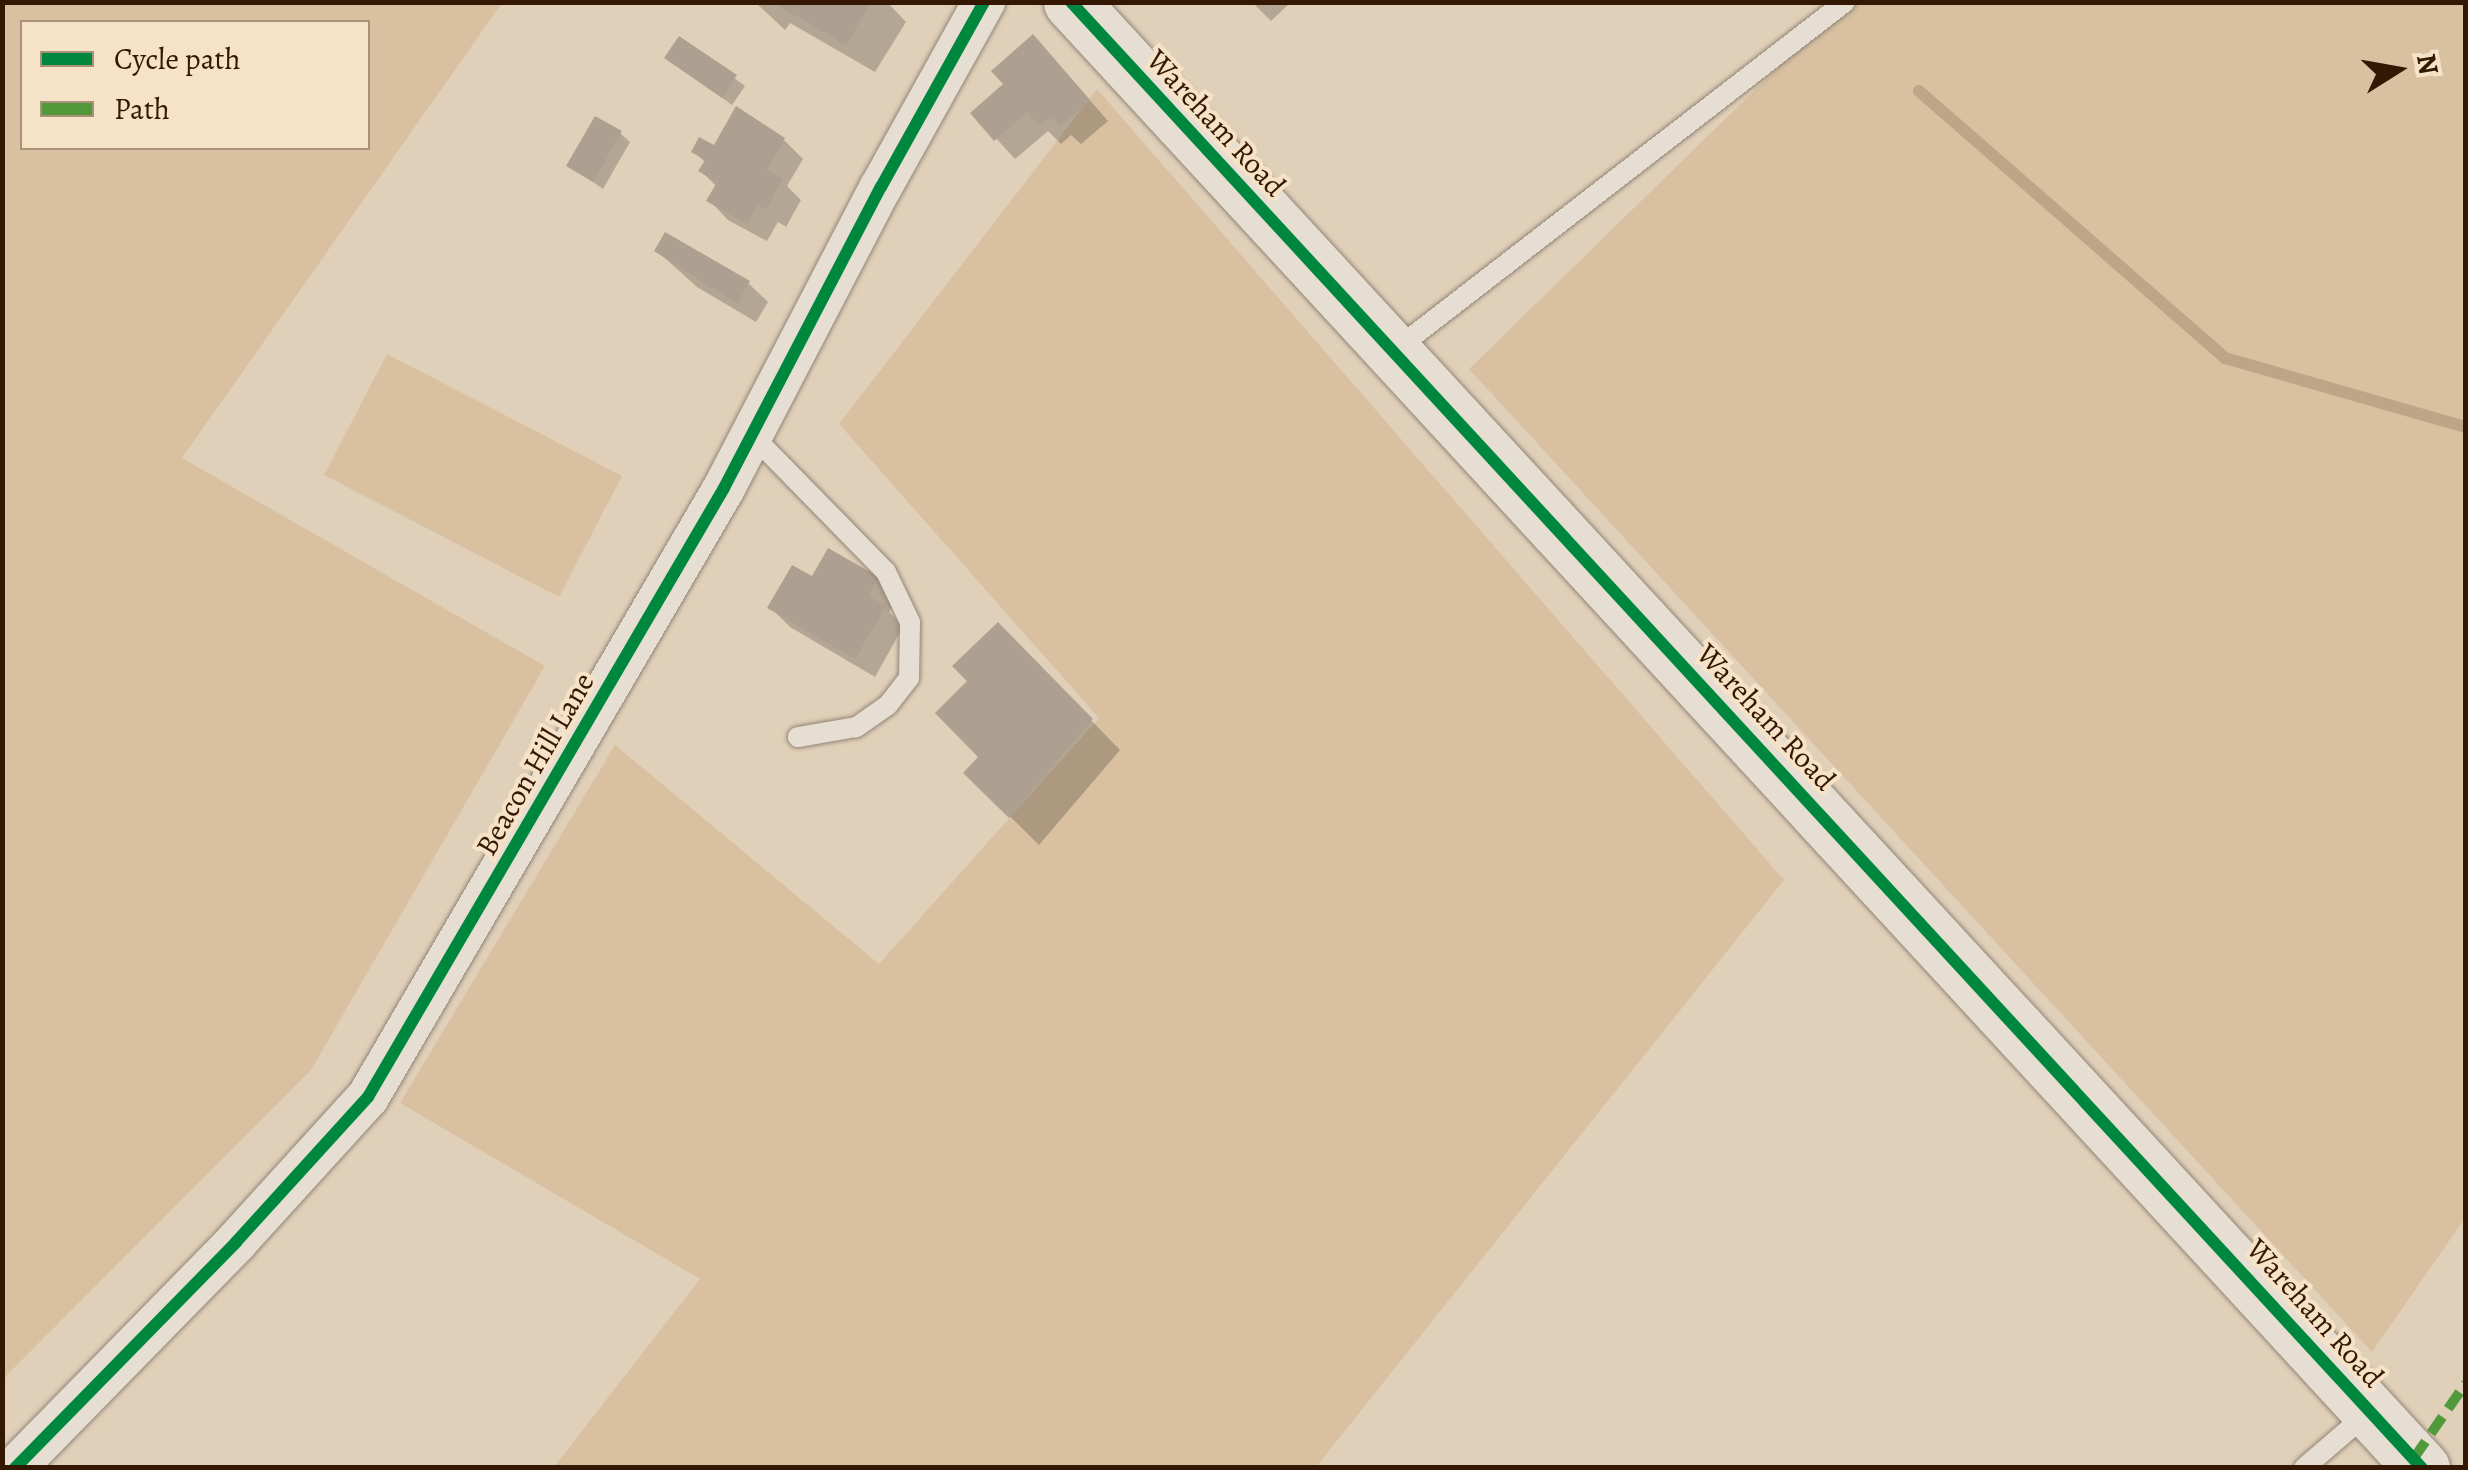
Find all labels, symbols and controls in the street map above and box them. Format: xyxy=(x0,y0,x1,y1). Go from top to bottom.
legend xyxy=(20,20,370,150)
north arrow xyxy=(2348,20,2448,120)
text: Cycle path xyxy=(114,39,241,79)
street label: Wareham Road xyxy=(1139,42,1293,204)
text: N xyxy=(2407,51,2448,78)
text: Path xyxy=(114,89,170,129)
street label: Wareham Road xyxy=(1689,636,1843,798)
street label: Beacon Hill Lane xyxy=(468,666,602,862)
street label: Wareham Road xyxy=(2239,1231,2391,1395)

